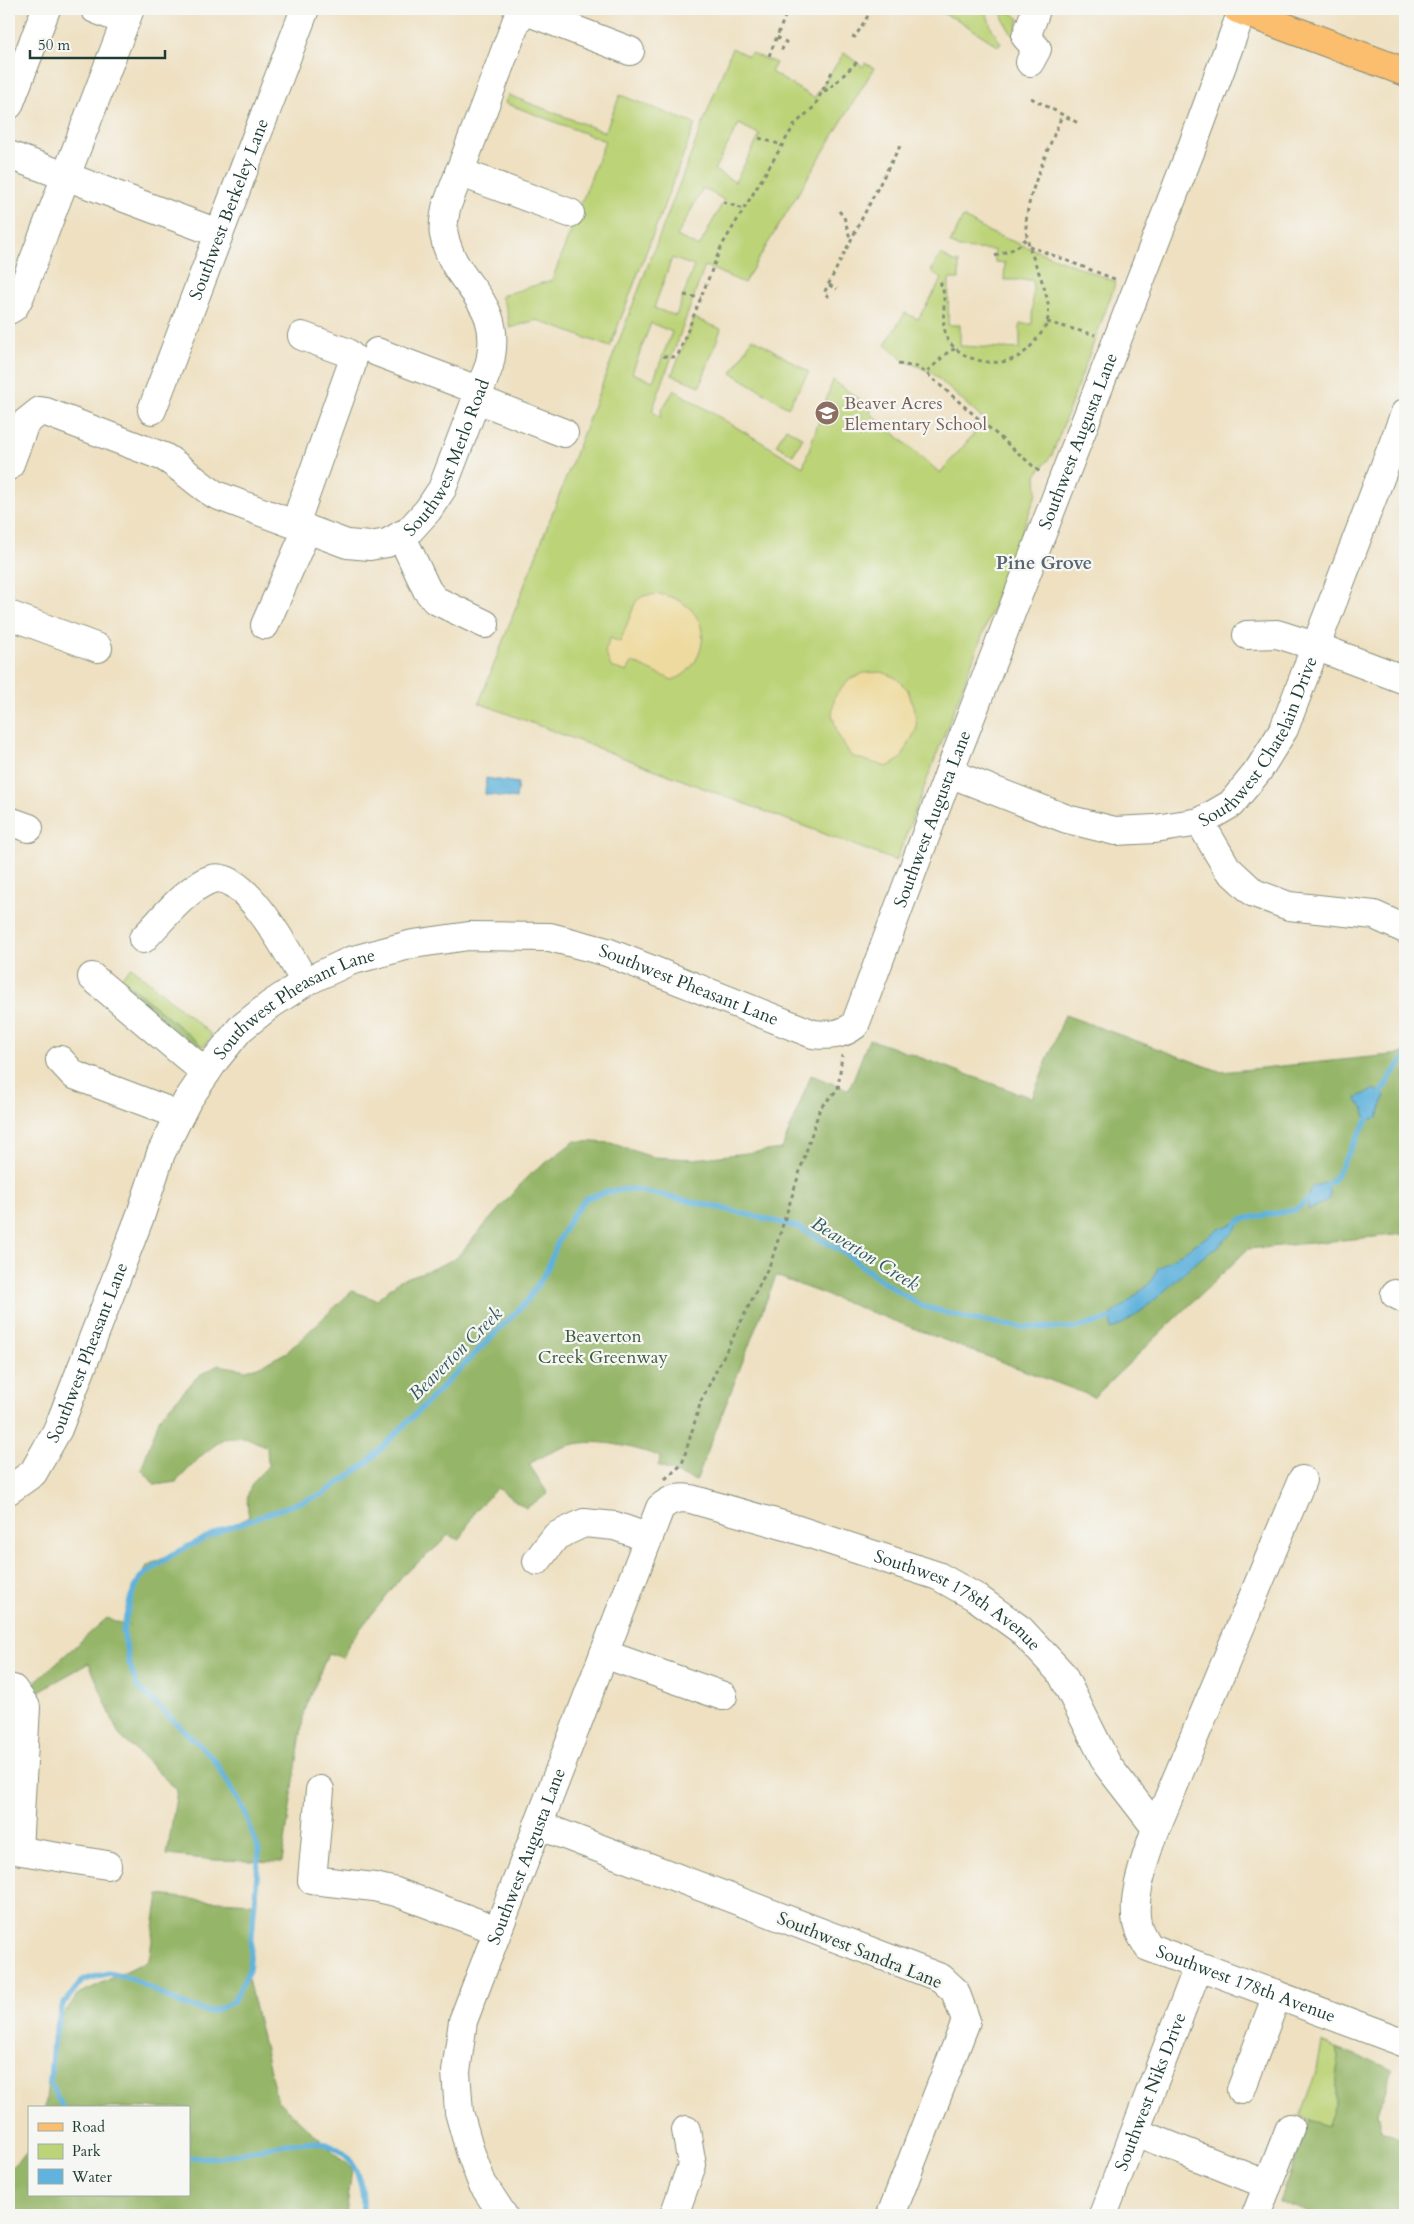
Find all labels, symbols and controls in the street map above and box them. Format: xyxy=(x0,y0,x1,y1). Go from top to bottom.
scale bar xyxy=(30,28,165,60)
text: 50 m xyxy=(38,35,70,55)
street label: Southwest Berkeley Lane xyxy=(183,115,275,304)
street label: Southwest Augusta Lane xyxy=(1033,349,1124,533)
street label: Southwest Merlo Road xyxy=(398,375,496,542)
place label: Beaver Acres Elementary School xyxy=(844,391,987,437)
school or university icon: Beaver Acres Elementary School xyxy=(814,400,840,426)
district label: Pine Grove xyxy=(996,550,1092,576)
street label: Southwest Chatelain Drive xyxy=(1194,653,1324,833)
street label: Southwest Augusta Lane xyxy=(888,727,977,911)
street label: Southwest Pheasant Lane xyxy=(596,938,782,1032)
street label: Southwest Pheasant Lane xyxy=(208,943,378,1065)
water label: Beaverton Creek xyxy=(807,1210,925,1298)
street label: Southwest Pheasant Lane xyxy=(41,1259,134,1447)
water label: Beaverton Creek xyxy=(403,1301,509,1406)
park label: Beaverton Creek Greenway xyxy=(538,1324,669,1370)
street label: Southwest 178th Avenue xyxy=(871,1544,1046,1657)
street label: Southwest Augusta Lane xyxy=(481,1764,572,1948)
street label: Southwest Sandra Lane xyxy=(773,1906,946,1995)
street label: Southwest 178th Avenue xyxy=(1152,1939,1339,2029)
street label: Southwest Niks Drive xyxy=(1109,2009,1192,2175)
legend xyxy=(28,2106,190,2196)
text: Road xyxy=(72,2117,105,2137)
text: Park xyxy=(72,2141,101,2161)
text: Water xyxy=(71,2167,113,2187)

